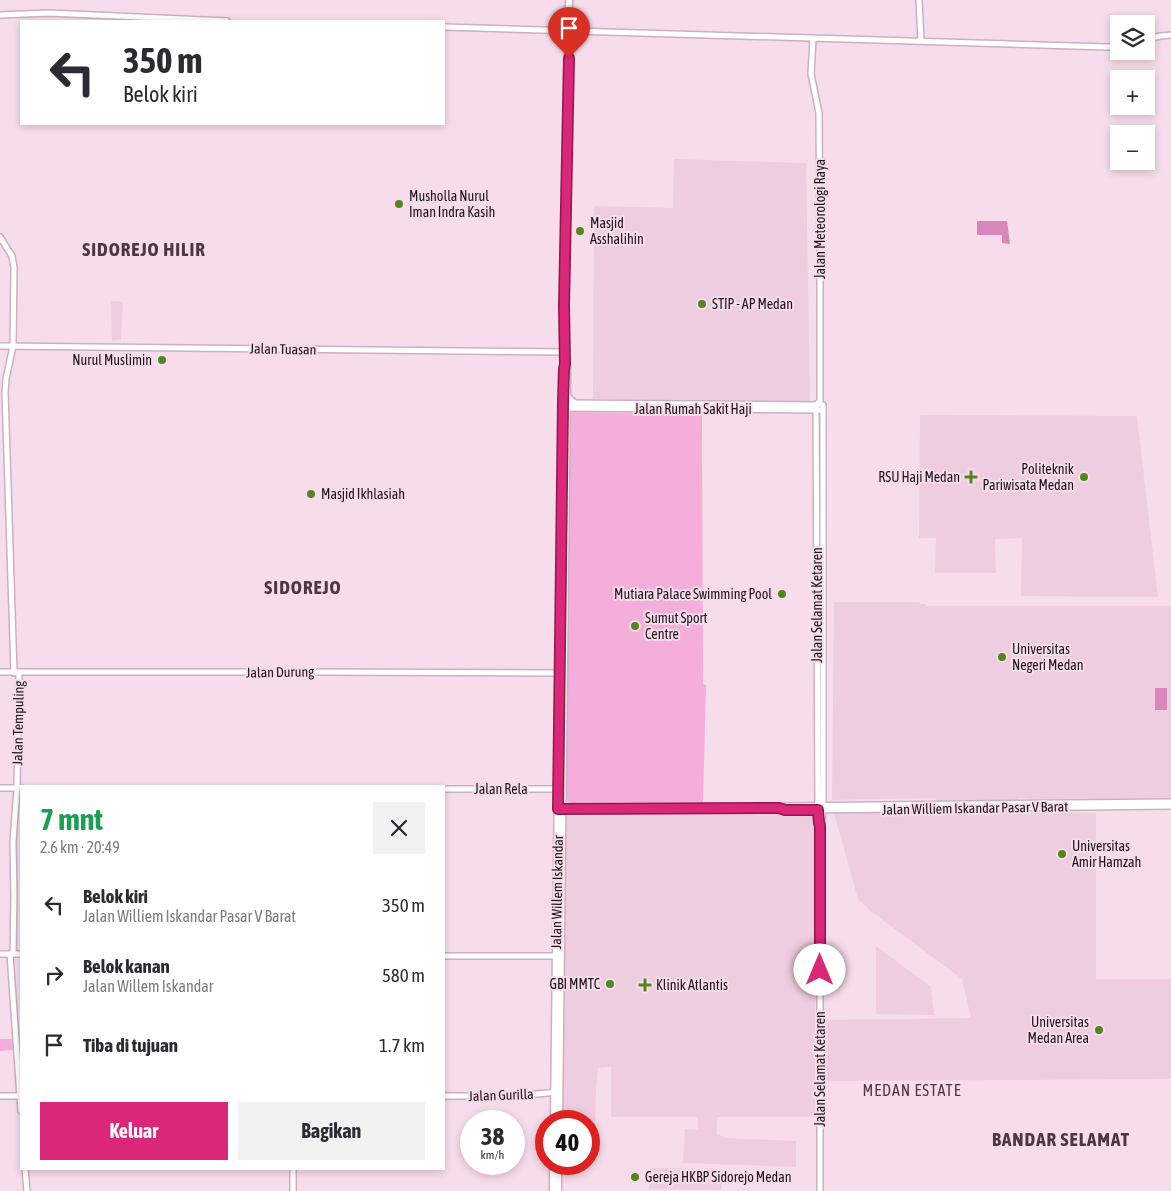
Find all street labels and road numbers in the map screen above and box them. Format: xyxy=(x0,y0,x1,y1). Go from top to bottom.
street label: Jalan Meteorologi Raya xyxy=(812,159,828,279)
street label: Jalan Tuasan xyxy=(249,340,317,358)
street label: Jalan Rumah Sakit Haji xyxy=(634,401,752,417)
street label: Jalan Selamat Ketaren xyxy=(809,547,825,663)
street label: Jalan Durung xyxy=(246,663,314,681)
street label: Jalan Tempuling xyxy=(9,680,27,766)
street label: Jalan Rela xyxy=(474,781,528,797)
street label: Jalan Williem Iskandar Pasar V Barat xyxy=(882,798,1068,818)
street label: Jalan Willem Iskandar xyxy=(548,834,566,949)
street label: Jalan Selamat Ketaren xyxy=(812,1011,828,1127)
street label: Jalan Gurilla xyxy=(468,1086,534,1104)

